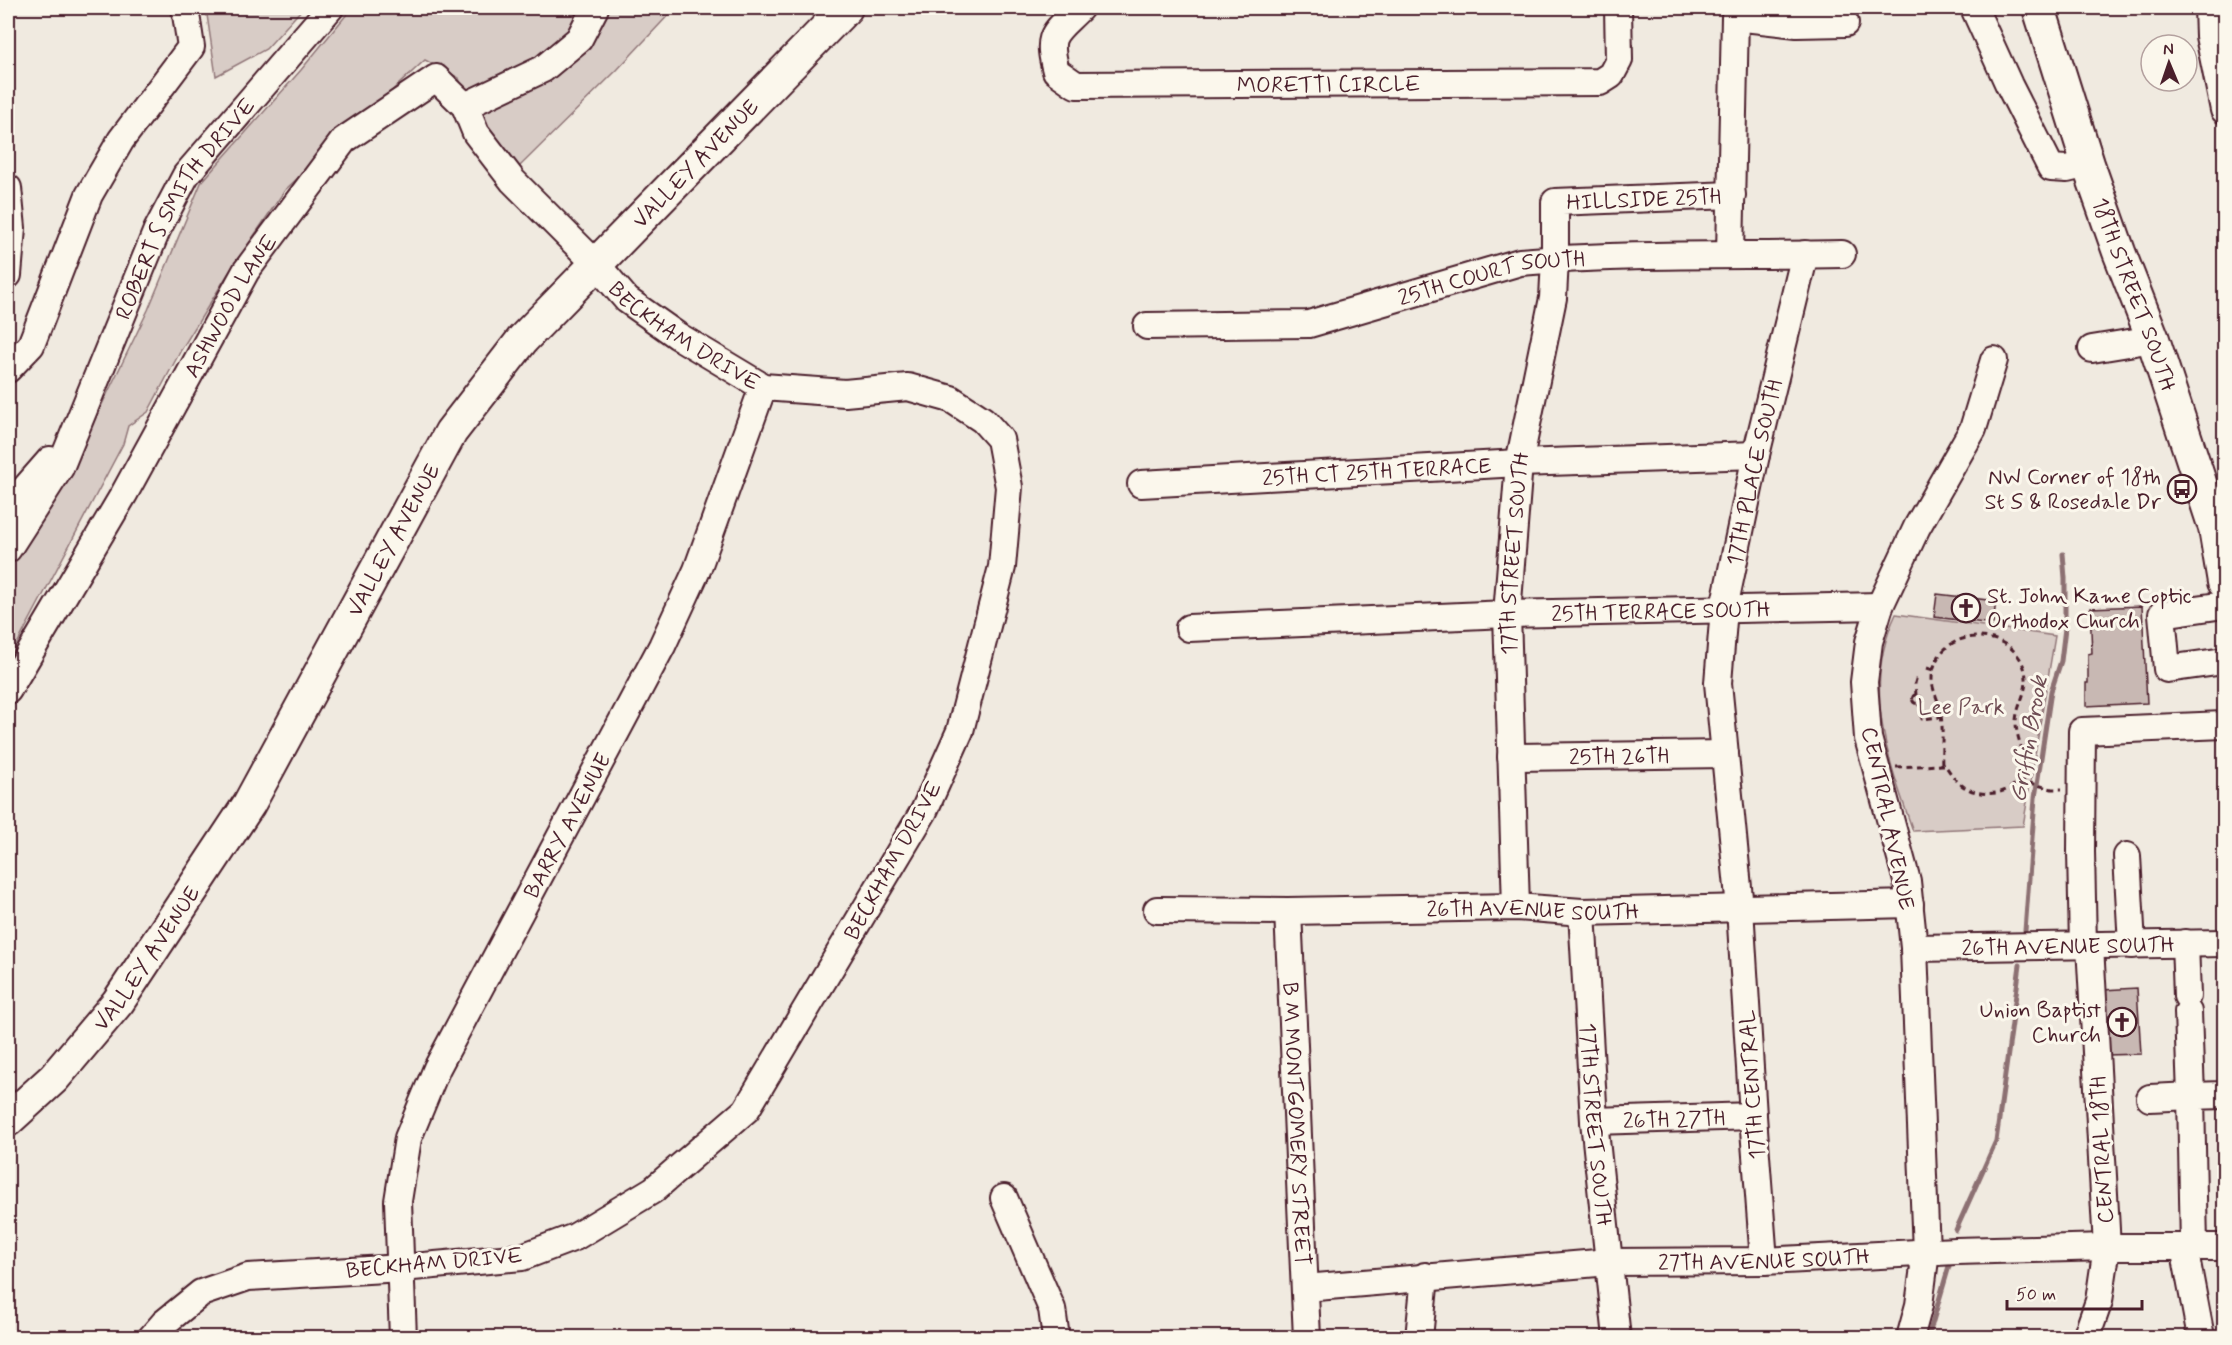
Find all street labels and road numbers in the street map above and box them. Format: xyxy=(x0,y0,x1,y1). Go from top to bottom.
street label: MORETTI CIRCLE xyxy=(1237,71,1421,100)
street label: ROBERT S SMITH DRIVE xyxy=(110,93,262,324)
street label: VALLEY AVENUE xyxy=(627,93,766,235)
street label: HILLSIDE 25TH xyxy=(1566,183,1722,218)
street label: 18TH STREET SOUTH xyxy=(2085,194,2181,395)
street label: ASHWOOD LANE xyxy=(178,229,285,383)
street label: 25TH COURT SOUTH xyxy=(1395,246,1585,313)
street label: BECKHAM DRIVE xyxy=(601,276,765,398)
street label: 17TH PLACE SOUTH xyxy=(1721,377,1790,568)
street label: 17TH STREET SOUTH xyxy=(1495,449,1537,655)
street label: 25TH CT 25TH TERRACE xyxy=(1261,453,1492,493)
street label: VALLEY AVENUE xyxy=(341,459,447,622)
street label: 25TH TERRACE SOUTH xyxy=(1551,596,1771,629)
street label: CENTRAL AVENUE xyxy=(1854,724,1920,913)
street label: 25TH 26TH xyxy=(1569,743,1669,772)
street label: BARRY AVENUE xyxy=(518,748,618,903)
street label: BECKHAM DRIVE xyxy=(839,777,949,945)
street label: VALLEY AVENUE xyxy=(88,881,207,1037)
street label: 26TH AVENUE SOUTH xyxy=(1426,895,1640,928)
street label: 26TH AVENUE SOUTH xyxy=(1961,932,2175,963)
street label: B M MONTGOMERY STREET xyxy=(1275,981,1316,1266)
street label: 17TH CENTRAL xyxy=(1734,1009,1772,1160)
street label: 17TH STREET SOUTH xyxy=(1572,1022,1617,1228)
street label: CENTRAL 18TH xyxy=(2085,1075,2121,1224)
street label: 26TH 27TH xyxy=(1622,1105,1726,1136)
street label: BECKHAM DRIVE xyxy=(345,1242,524,1286)
street label: 27TH AVENUE SOUTH xyxy=(1658,1244,1871,1278)

